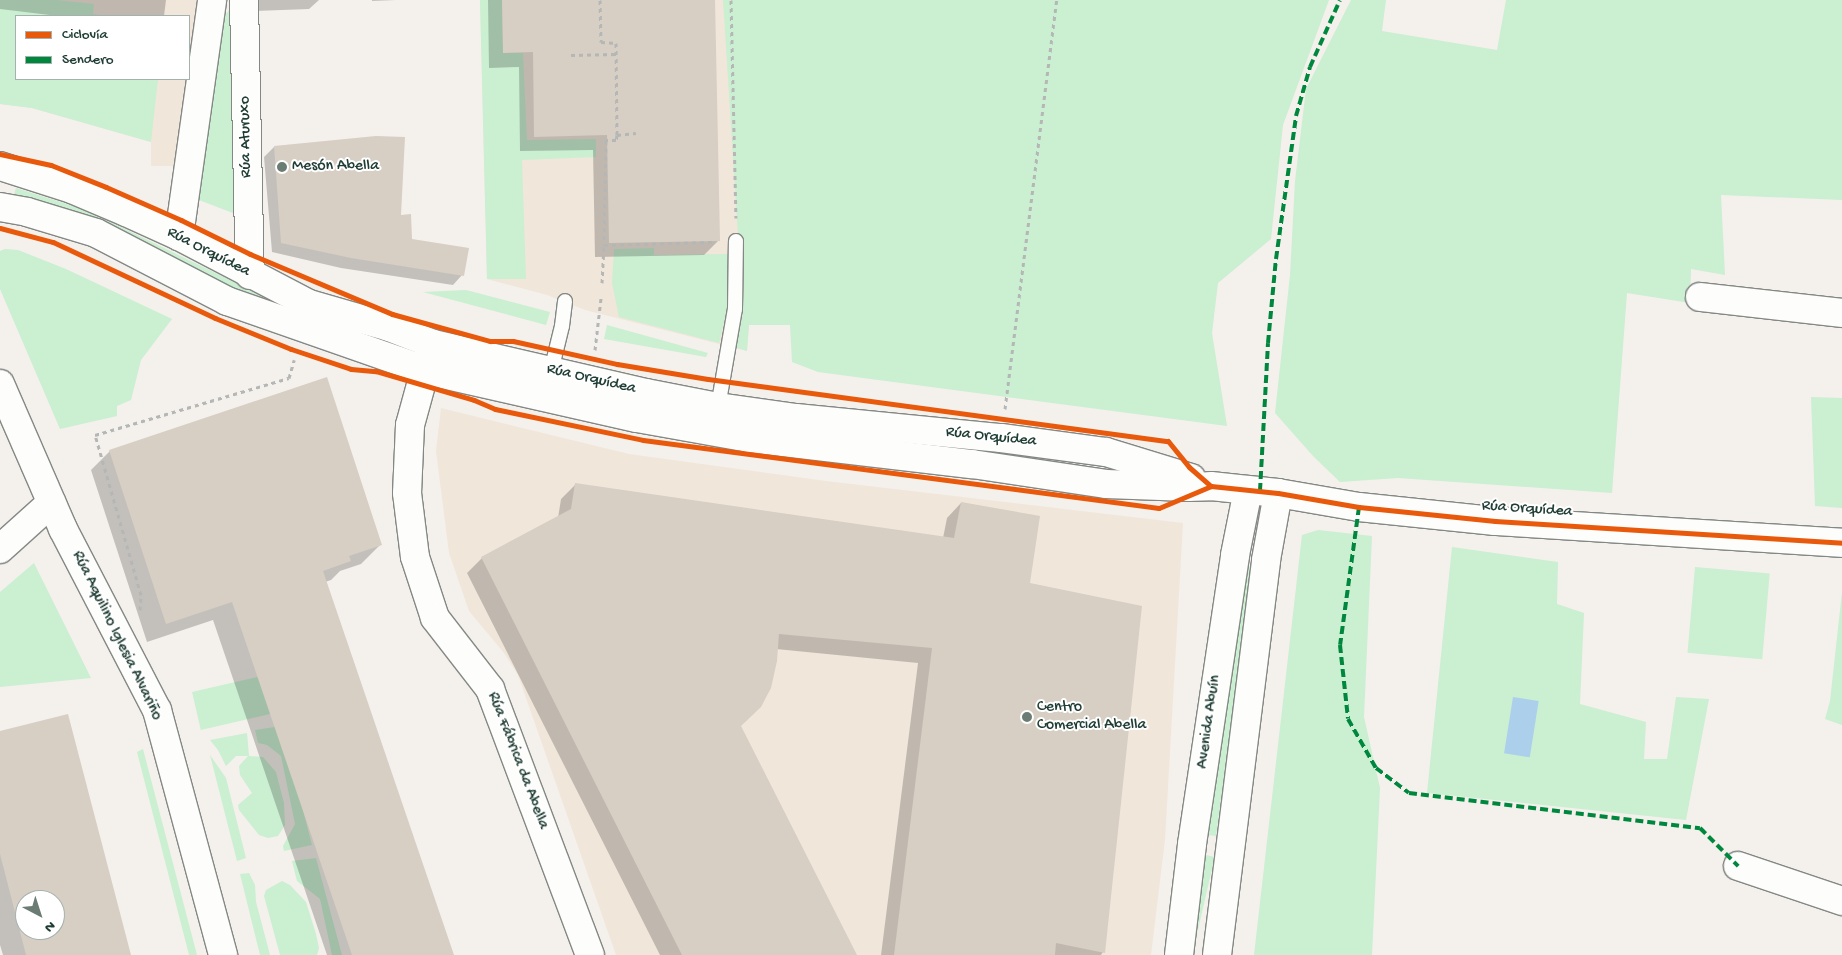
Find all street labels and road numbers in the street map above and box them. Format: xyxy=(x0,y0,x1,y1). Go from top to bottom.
street label: Rúa Aturuxo xyxy=(237,96,257,178)
street label: Rúa Orquídea xyxy=(163,224,253,282)
street label: Rúa Orquídea xyxy=(545,360,637,400)
street label: Rúa Orquídea xyxy=(945,424,1037,452)
street label: Rúa Orquídea xyxy=(1481,497,1573,523)
street label: Rúa Aquilino Iglesia Alvariño xyxy=(67,548,165,724)
street label: Avenida Abuín xyxy=(1194,674,1226,770)
street label: Rúa Fábrica da Abella xyxy=(482,690,552,832)

